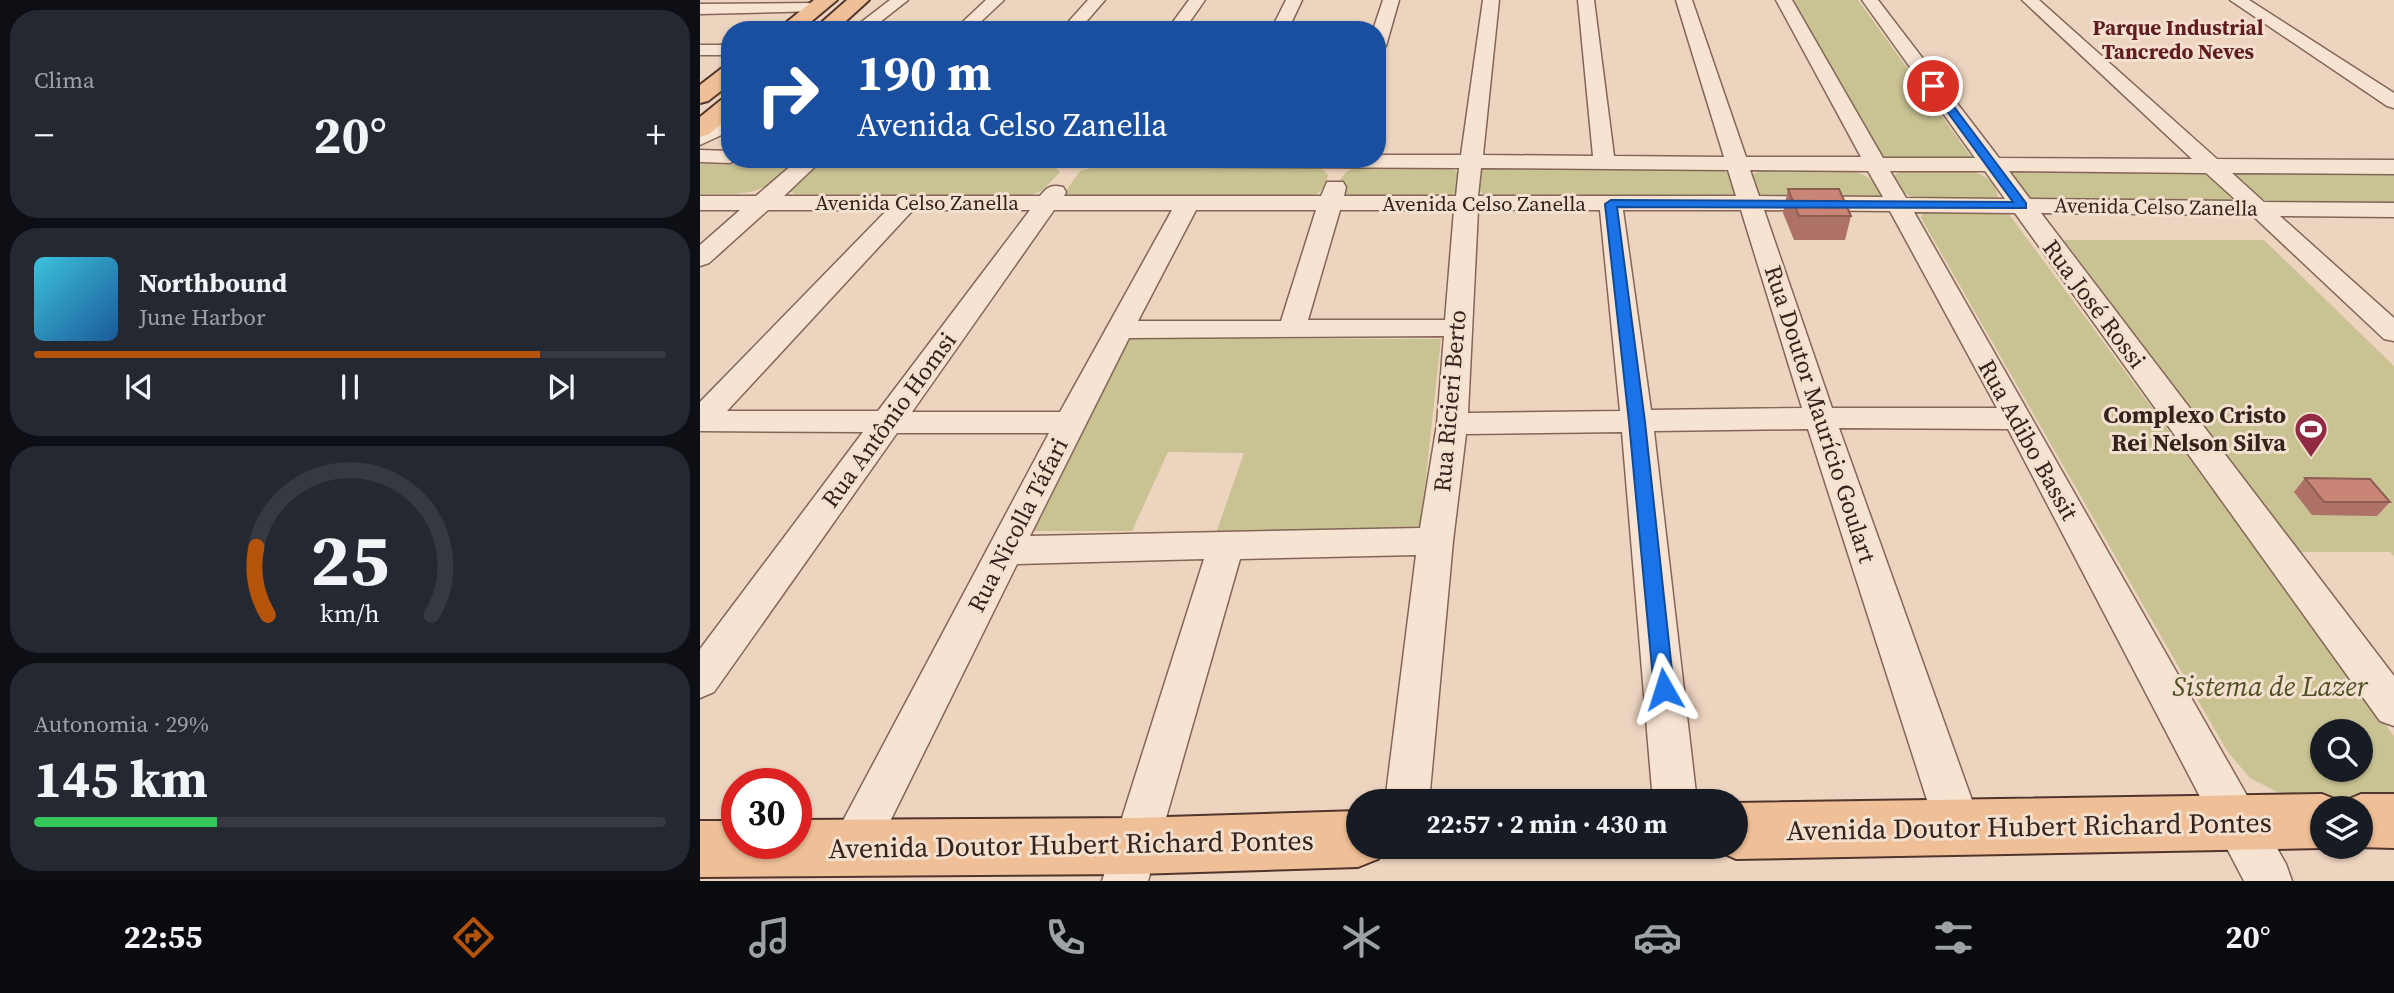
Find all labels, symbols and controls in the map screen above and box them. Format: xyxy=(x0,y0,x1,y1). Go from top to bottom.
district label: Parque Industrial Tancredo Neves xyxy=(2092,13,2264,66)
text: 190 m xyxy=(857,39,992,106)
icon: right xyxy=(742,49,833,140)
pin xyxy=(1903,56,1963,116)
text: Clima xyxy=(34,64,95,96)
icon: arrive xyxy=(1914,67,1952,105)
text: 20° xyxy=(313,99,387,170)
text: Avenida Celso Zanella xyxy=(857,103,1168,147)
text: − xyxy=(34,109,54,161)
text: + xyxy=(646,109,666,161)
street label: Avenida Celso Zanella xyxy=(815,188,1019,217)
street label: Avenida Celso Zanella xyxy=(1382,189,1586,218)
street label: Avenida Celso Zanella xyxy=(2054,190,2258,223)
street label: Rua José Rossi xyxy=(2035,232,2154,375)
street label: Rua Doutor Maurício Goulart xyxy=(1757,261,1884,567)
text: Northbound xyxy=(139,265,287,301)
text: June Harbor xyxy=(139,301,266,333)
street label: Rua Ricieri Berto xyxy=(1425,308,1474,493)
street label: Rua Antônio Homsi xyxy=(814,325,964,514)
street label: Rua Adibo Bassit xyxy=(1971,353,2086,526)
icon: previous xyxy=(120,368,158,406)
icon: pause xyxy=(331,368,369,406)
icon: next xyxy=(542,368,580,406)
place label: Complexo Cristo Rei Nelson Silva xyxy=(2103,398,2286,459)
sports icon: Complexo Cristo Rei Nelson Silva xyxy=(2292,410,2330,459)
street label: Rua Nicolla Táfari xyxy=(959,432,1076,618)
text: 25 xyxy=(311,511,389,610)
text: km/h xyxy=(320,596,380,630)
position arrow xyxy=(1627,652,1701,726)
park label: Sistema de Lazer xyxy=(2172,667,2369,705)
text: Autonomia · 29% xyxy=(34,708,209,740)
map controls xyxy=(2310,719,2373,859)
button: search xyxy=(2310,719,2373,782)
text: 145 km xyxy=(34,743,208,814)
speed limit sign: 30 xyxy=(721,768,812,859)
button: layers xyxy=(2310,796,2373,859)
street label: Avenida Doutor Hubert Richard Pontes xyxy=(1786,803,2272,849)
text: 22:57 · 2 min · 430 m xyxy=(1427,806,1667,842)
street label: Avenida Doutor Hubert Richard Pontes xyxy=(828,821,1314,867)
icon: directions xyxy=(449,913,498,962)
icon: music xyxy=(745,913,794,962)
icon: phone xyxy=(1041,913,1090,962)
icon: climate xyxy=(1337,913,1386,962)
icon: car xyxy=(1633,913,1682,962)
icon: filters xyxy=(1929,913,1978,962)
text: 22:55 xyxy=(123,915,202,959)
text: 20° xyxy=(2225,915,2270,959)

